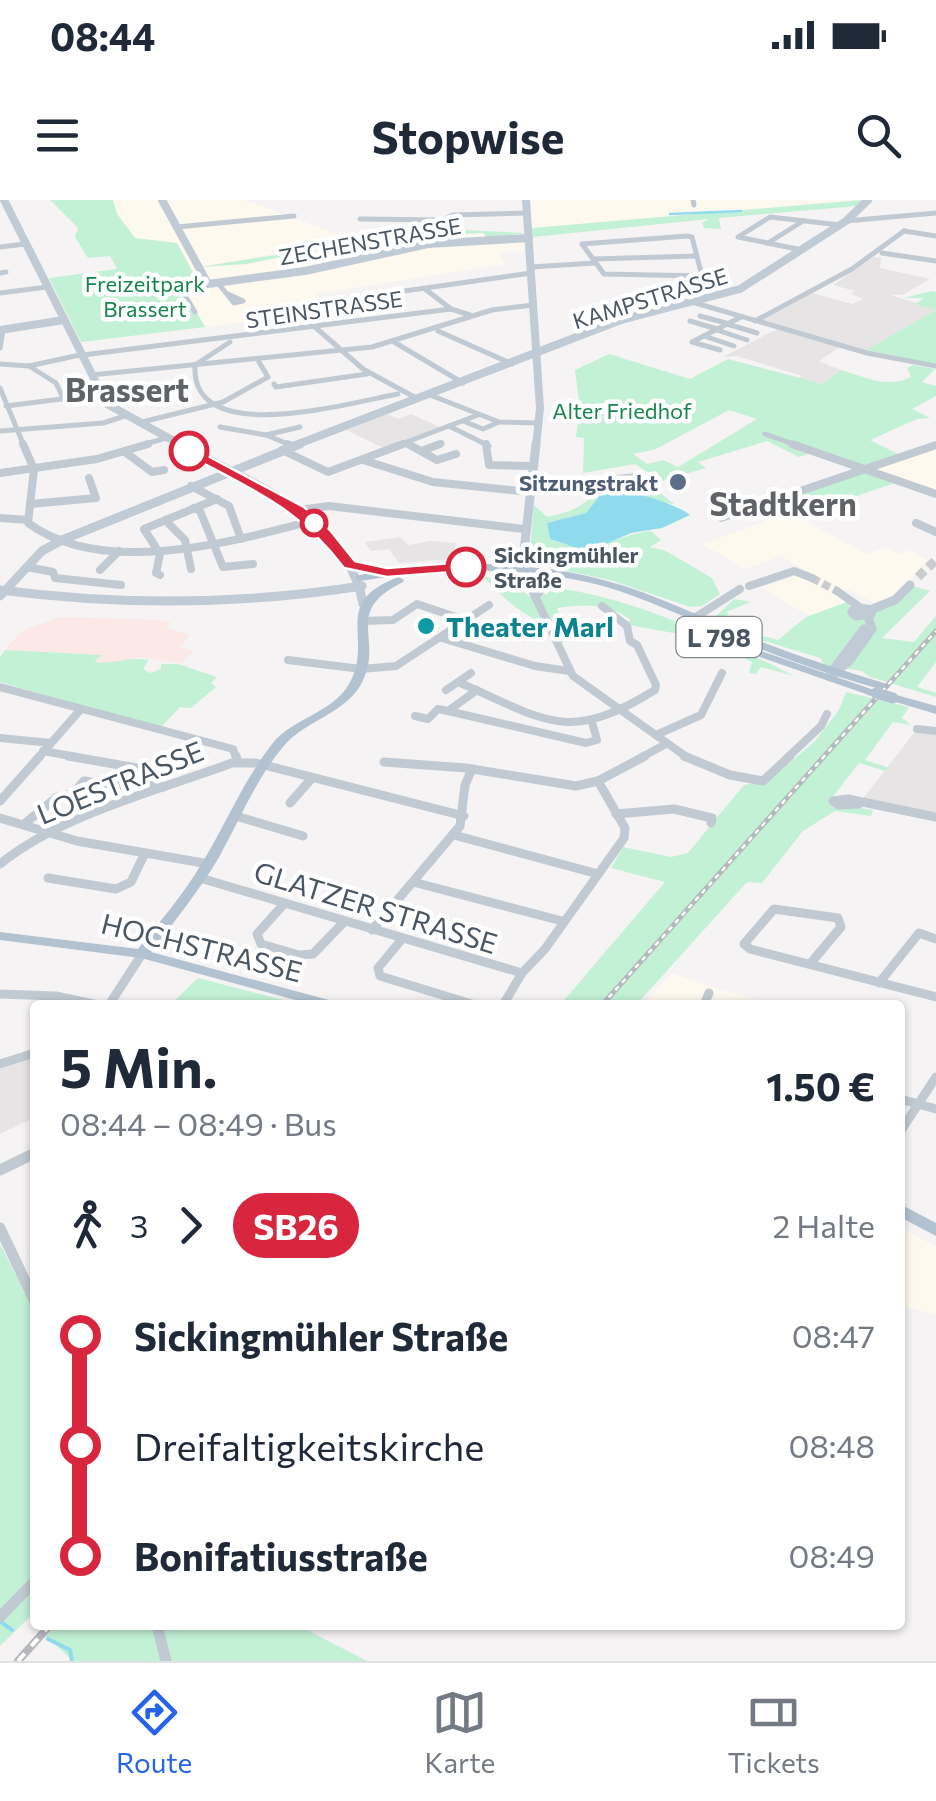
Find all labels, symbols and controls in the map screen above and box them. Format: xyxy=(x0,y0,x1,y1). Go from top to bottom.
text: 08:44 xyxy=(50,12,155,59)
icon: menu xyxy=(30,108,85,163)
text: Stopwise xyxy=(372,108,564,163)
icon: search xyxy=(851,108,906,163)
street label: ZECHENSTRASSE xyxy=(277,212,463,270)
street label: KAMPSTRASSE xyxy=(569,262,731,334)
park label: Freizeitpark Brassert xyxy=(85,270,205,322)
street label: STEINSTRASSE xyxy=(244,285,404,333)
district label: Brassert xyxy=(65,369,189,409)
park label: Alter Friedhof xyxy=(552,397,692,424)
unlabelled marker xyxy=(170,432,208,470)
place label: Sitzungstrakt xyxy=(519,469,658,496)
marker: Sitzungstrakt xyxy=(667,471,689,493)
district label: Stadtkern xyxy=(709,483,857,523)
unlabelled marker xyxy=(301,510,327,536)
place label: Sickingmühler Straße xyxy=(494,541,639,593)
marker: Sickingmühler Straße xyxy=(447,548,485,586)
place label: Theater Marl xyxy=(446,609,614,643)
marker: Theater Marl xyxy=(415,615,437,637)
road number: L 798 xyxy=(676,617,762,657)
street label: LOESTRASSE xyxy=(32,733,208,831)
street label: GLATZER STRASSE xyxy=(250,854,502,960)
street label: HOCHSTRASSE xyxy=(98,906,306,988)
text: 5 Min. xyxy=(60,1032,217,1099)
text: 1.50 € xyxy=(766,1062,875,1109)
text: 08:44 – 08:49 · Bus xyxy=(60,1103,337,1143)
icon: walk xyxy=(60,1198,115,1253)
icon: forward xyxy=(163,1198,218,1253)
text: SB26 xyxy=(253,1204,339,1247)
text: 3 xyxy=(130,1205,148,1245)
text: 2 Halte xyxy=(773,1205,875,1245)
text: Sickingmühler Straße xyxy=(134,1312,508,1359)
text: 08:47 xyxy=(792,1315,875,1355)
text: Dreifaltigkeitskirche xyxy=(134,1422,484,1469)
text: 08:48 xyxy=(789,1425,875,1465)
text: Bonifatiusstraße xyxy=(134,1532,428,1579)
text: 08:49 xyxy=(789,1535,875,1575)
tab: Route xyxy=(116,1685,192,1779)
tab: Karte xyxy=(425,1685,495,1779)
tab: Tickets xyxy=(728,1685,820,1779)

